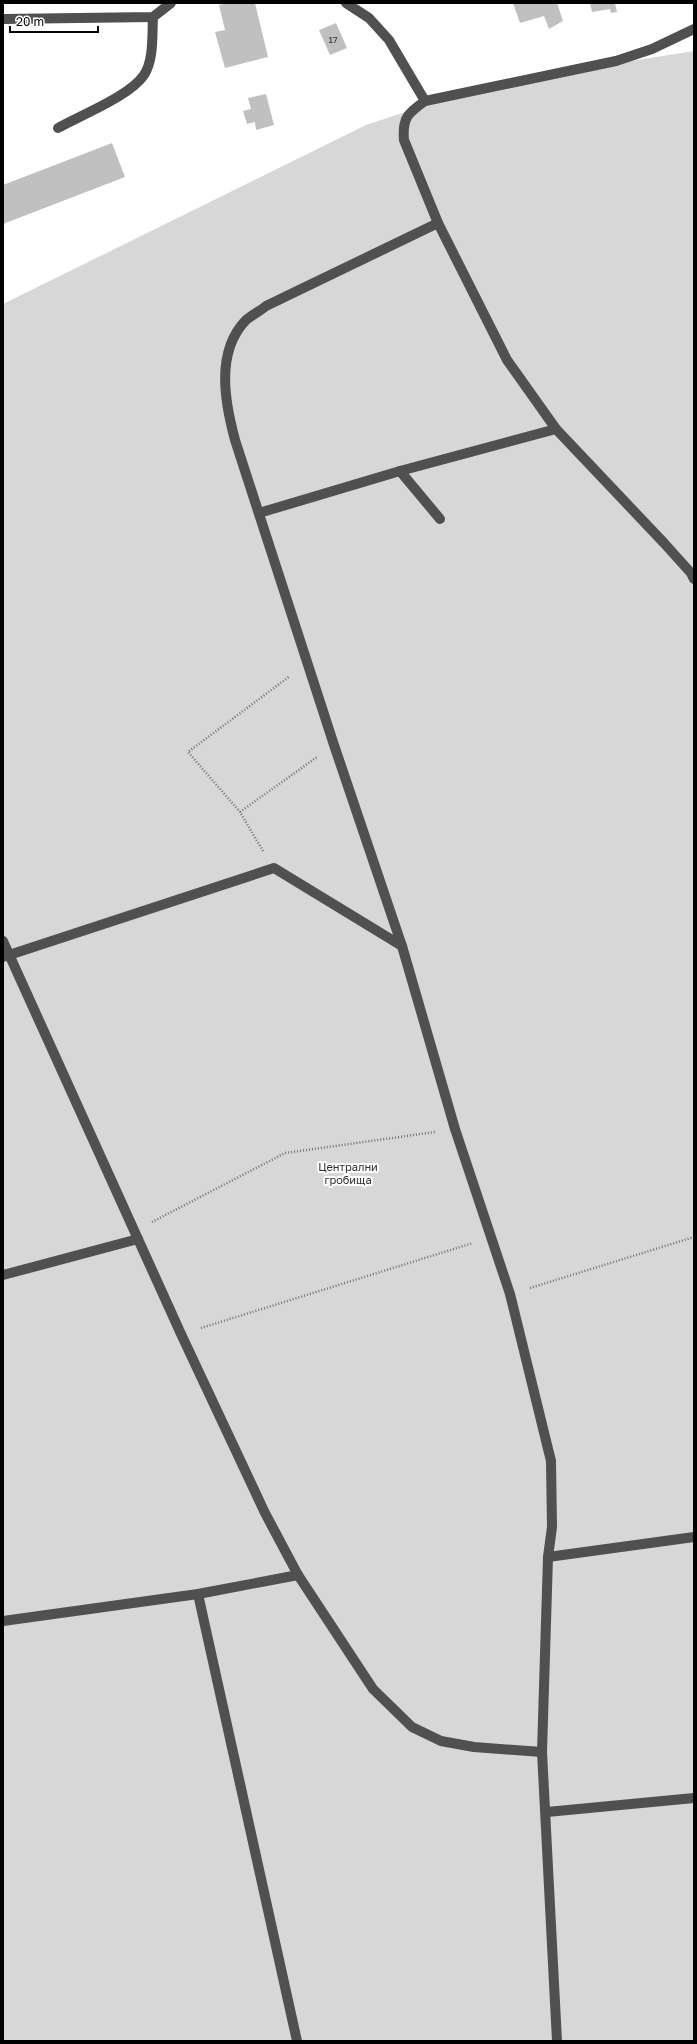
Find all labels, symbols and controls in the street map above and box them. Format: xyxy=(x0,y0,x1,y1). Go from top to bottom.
scale bar xyxy=(10,8,98,34)
text: 20 m xyxy=(16,14,44,29)
house number: 17 xyxy=(328,34,338,45)
park label: Централни гробища xyxy=(318,1160,378,1186)

